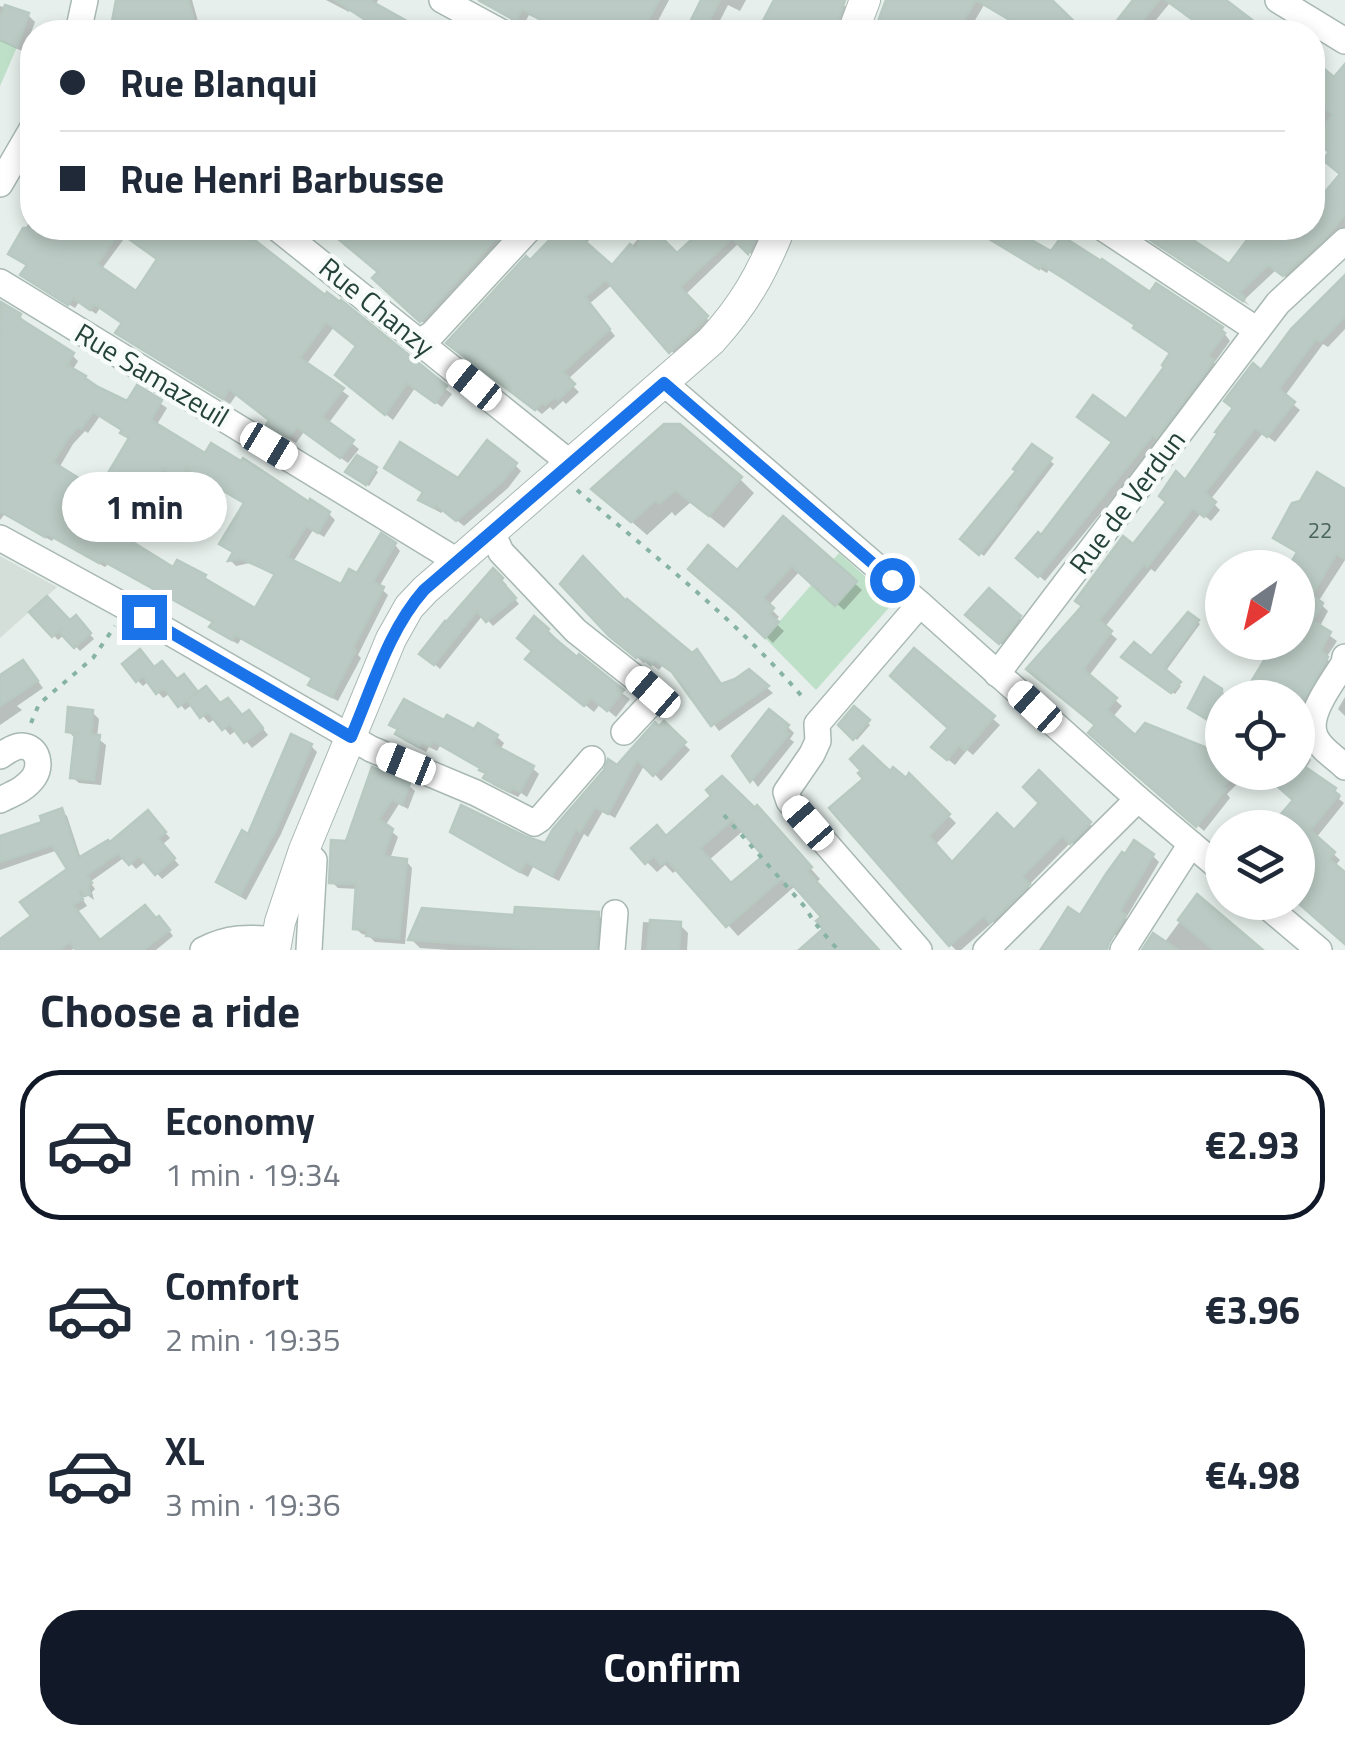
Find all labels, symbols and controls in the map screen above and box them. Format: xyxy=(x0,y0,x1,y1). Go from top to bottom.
text: Rue Blanqui xyxy=(120,54,318,112)
text: Rue Henri Barbusse xyxy=(120,150,444,208)
street label: Rue Chanzy xyxy=(310,246,444,367)
street label: Rue Samazeuil xyxy=(67,312,238,438)
car xyxy=(441,354,507,416)
car xyxy=(236,418,302,474)
street label: Rue de Verdun xyxy=(1058,420,1195,583)
callout: 1 min xyxy=(62,472,226,542)
text: 1 min xyxy=(106,483,183,531)
house number: 22 xyxy=(1308,513,1332,547)
north arrow xyxy=(1205,550,1315,660)
map controls xyxy=(1205,550,1315,920)
route start xyxy=(870,558,915,603)
route end xyxy=(122,595,167,640)
car xyxy=(621,661,685,723)
car xyxy=(1003,676,1067,738)
button: locate xyxy=(1205,680,1315,790)
car xyxy=(373,739,439,789)
car xyxy=(777,791,839,855)
button: layers xyxy=(1205,810,1315,920)
text: Choose a ride xyxy=(40,976,300,1044)
text: Economy xyxy=(165,1092,315,1150)
icon: car xyxy=(45,1100,135,1190)
text: €2.93 xyxy=(1205,1116,1300,1174)
text: 1 min · 19:34 xyxy=(165,1150,341,1198)
text: Comfort xyxy=(165,1257,299,1315)
icon: car xyxy=(45,1265,135,1355)
text: €3.96 xyxy=(1205,1281,1300,1339)
text: 2 min · 19:35 xyxy=(165,1315,341,1363)
text: XL xyxy=(165,1422,205,1480)
icon: car xyxy=(45,1430,135,1520)
text: €4.98 xyxy=(1205,1446,1300,1504)
text: 3 min · 19:36 xyxy=(165,1480,341,1528)
button: Confirm xyxy=(40,1610,1305,1725)

